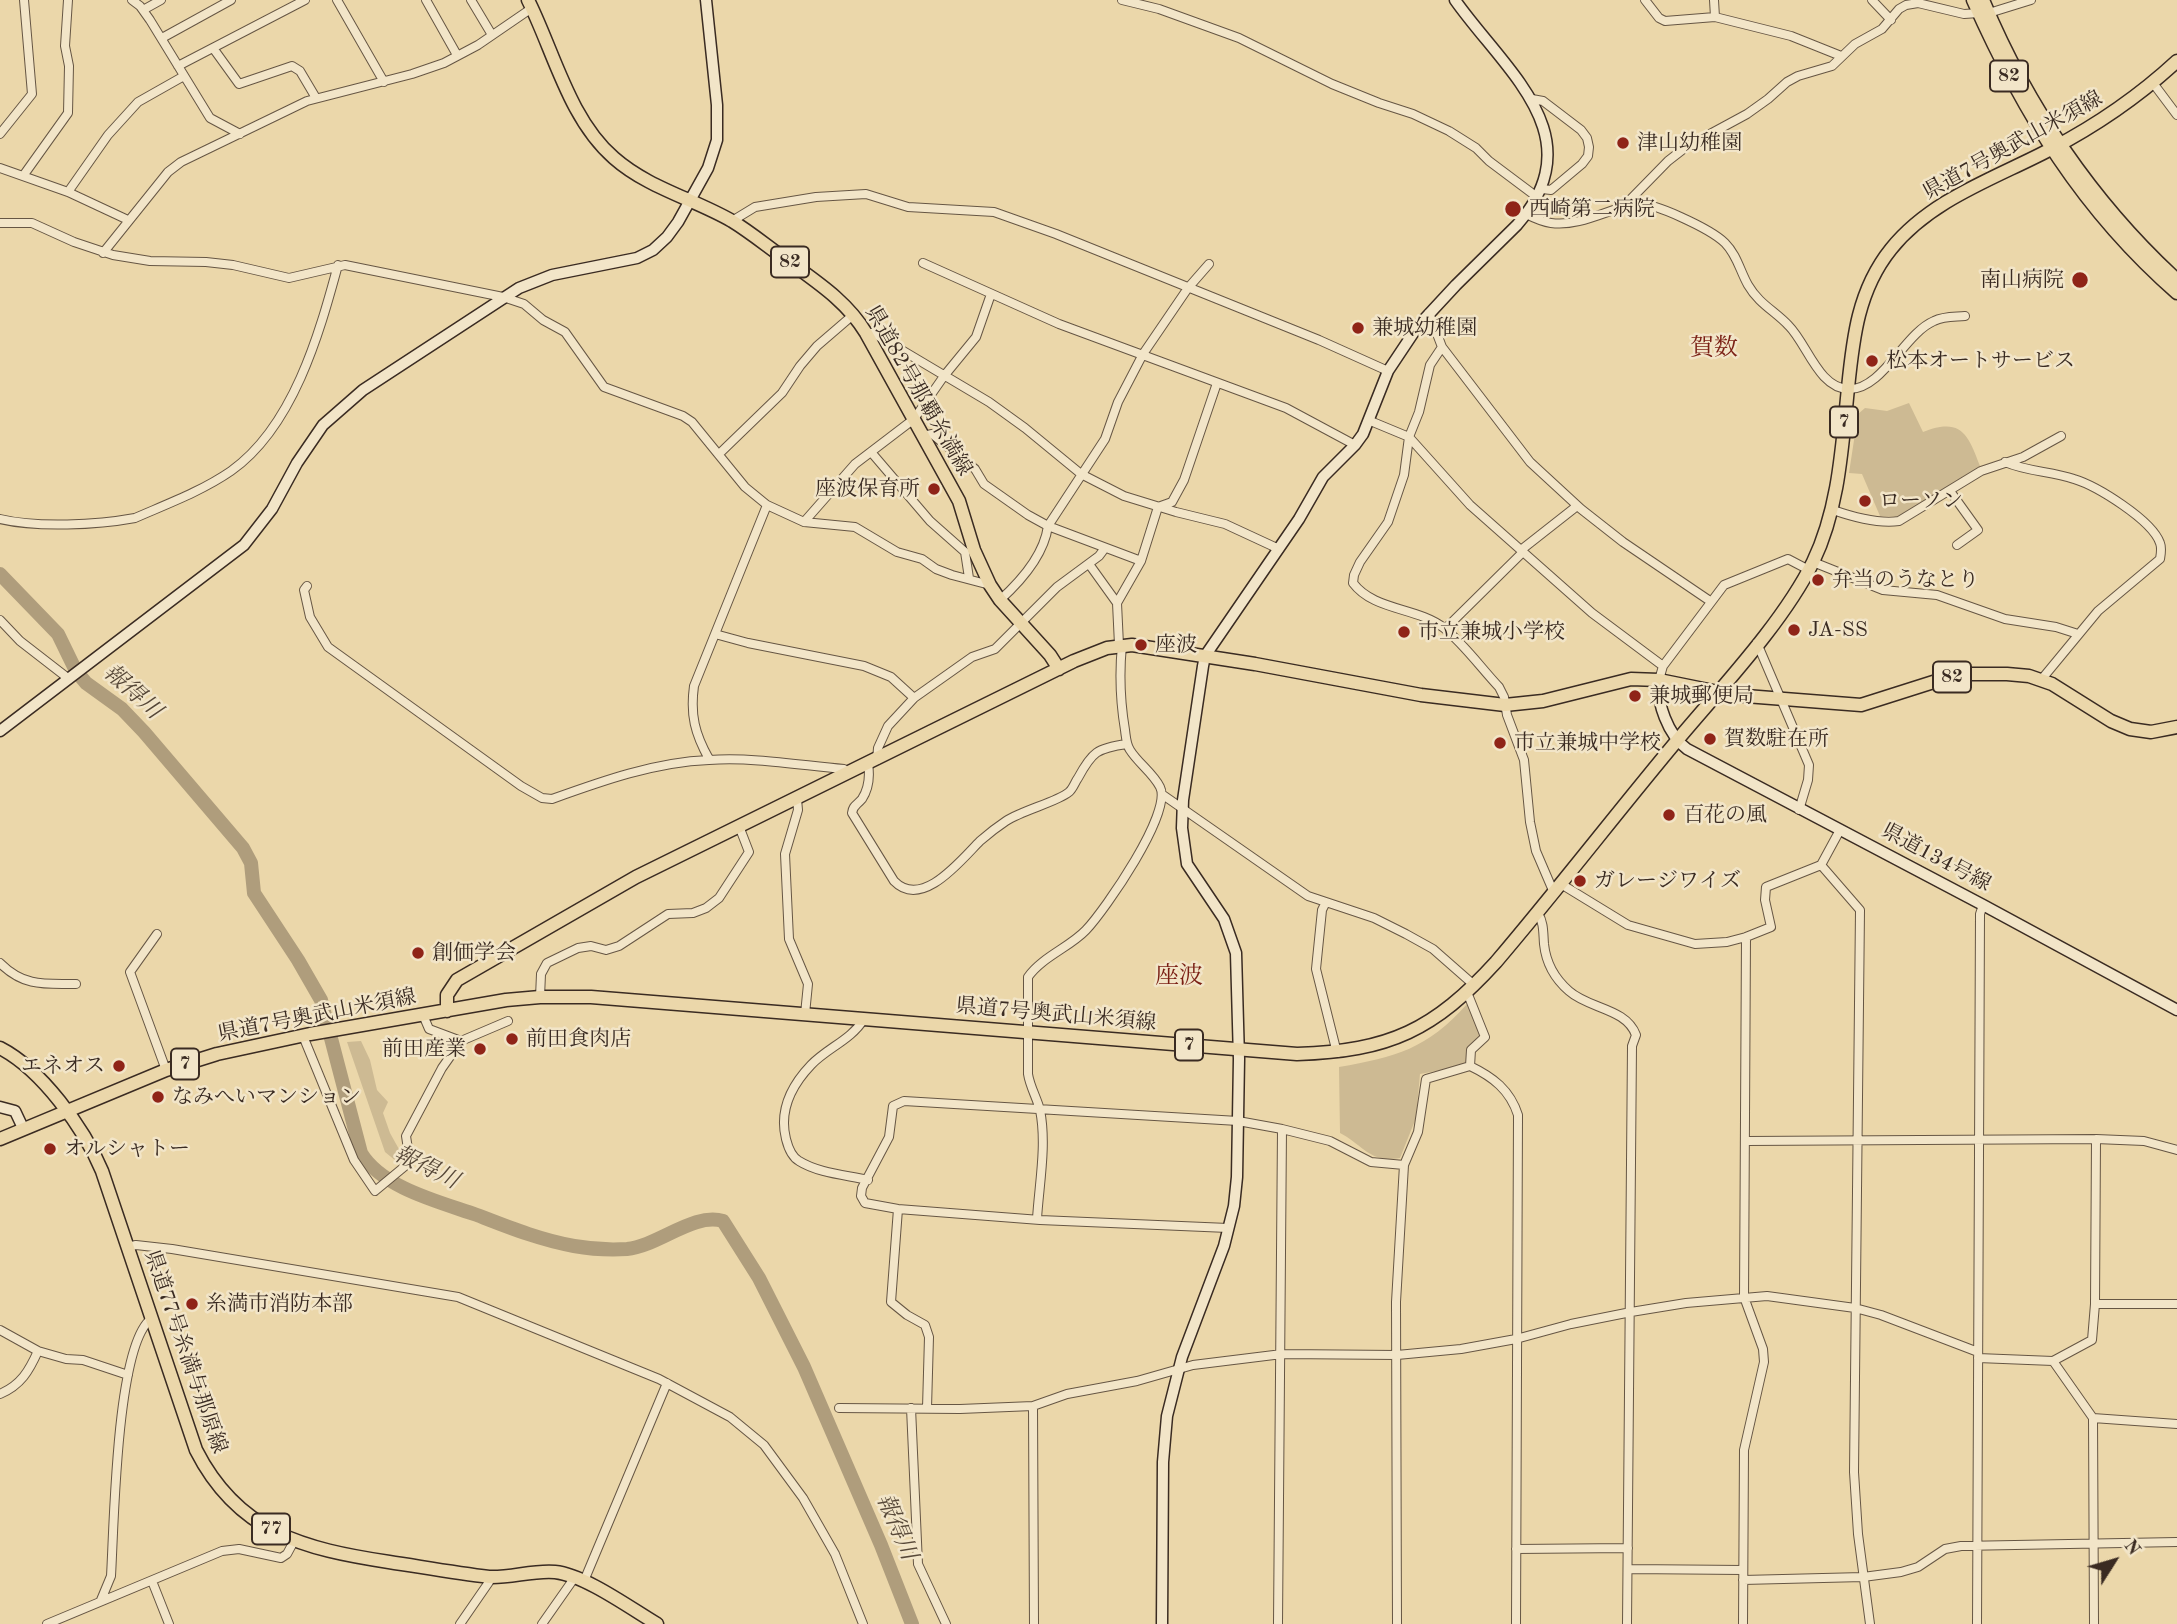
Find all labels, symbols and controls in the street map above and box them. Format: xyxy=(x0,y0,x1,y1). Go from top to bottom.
road number: 82 xyxy=(1990,60,2028,92)
street label: 県道7号奥武山米須線 xyxy=(1919,86,2107,206)
place label: 津山幼稚園 xyxy=(1637,130,1742,156)
marker: 津山幼稚園 xyxy=(1615,135,1631,151)
place label: 西崎第二病院 xyxy=(1529,196,1655,222)
marker: 西崎第二病院 xyxy=(1503,199,1523,219)
road number: 82 xyxy=(771,246,809,278)
place label: 南山病院 xyxy=(1980,267,2064,293)
marker: 南山病院 xyxy=(2070,270,2090,290)
street label: 県道82号那覇糸満線 xyxy=(859,301,977,481)
place label: 兼城幼稚園 xyxy=(1372,315,1477,341)
marker: 兼城幼稚園 xyxy=(1350,320,1366,336)
district label: 賀数 xyxy=(1690,335,1738,363)
place label: 松本オートサービス xyxy=(1886,348,2075,374)
marker: 松本オートサービス xyxy=(1864,353,1880,369)
road number: 7 xyxy=(1830,406,1858,438)
place label: 座波保育所 xyxy=(815,476,920,502)
marker: 座波保育所 xyxy=(926,481,942,497)
place label: ローソン xyxy=(1879,488,1963,514)
marker: ローソン xyxy=(1857,493,1873,509)
place label: 弁当のうなとり xyxy=(1832,567,1979,593)
marker: 弁当のうなとり xyxy=(1810,572,1826,588)
place label: JA-SS xyxy=(1808,617,1868,643)
place label: 市立兼城小学校 xyxy=(1418,619,1565,645)
marker: JA-SS xyxy=(1786,622,1802,638)
marker: 市立兼城小学校 xyxy=(1396,624,1412,640)
place label: 座波 xyxy=(1155,632,1197,658)
marker: 座波 xyxy=(1133,637,1149,653)
water label: 報得川 xyxy=(97,659,167,725)
road number: 82 xyxy=(1933,662,1971,692)
place label: 兼城郵便局 xyxy=(1649,683,1754,709)
marker: 兼城郵便局 xyxy=(1627,688,1643,704)
place label: 賀数駐在所 xyxy=(1724,726,1829,752)
place label: 市立兼城中学校 xyxy=(1514,730,1661,756)
marker: 賀数駐在所 xyxy=(1702,731,1718,747)
marker: 市立兼城中学校 xyxy=(1492,735,1508,751)
place label: 百花の風 xyxy=(1683,802,1767,828)
marker: 百花の風 xyxy=(1661,807,1677,823)
street label: 県道134号線 xyxy=(1877,819,1995,897)
place label: ガレージワイズ xyxy=(1594,868,1741,894)
marker: ガレージワイズ xyxy=(1572,873,1588,889)
place label: 創価学会 xyxy=(432,940,516,966)
marker: 創価学会 xyxy=(410,945,426,961)
district label: 座波 xyxy=(1155,963,1203,991)
street label: 県道7号奥武山米須線 xyxy=(216,984,418,1048)
street label: 県道7号奥武山米須線 xyxy=(955,994,1157,1036)
place label: 前田食肉店 xyxy=(526,1026,631,1052)
road number: 7 xyxy=(1175,1030,1203,1060)
marker: 前田食肉店 xyxy=(504,1031,520,1047)
place label: 前田産業 xyxy=(382,1036,466,1062)
marker: 前田産業 xyxy=(472,1041,488,1057)
road number: 7 xyxy=(171,1048,199,1080)
place label: エネオス xyxy=(21,1053,105,1079)
marker: エネオス xyxy=(111,1058,127,1074)
place label: なみへいマンション xyxy=(172,1084,361,1110)
marker: なみへいマンション xyxy=(150,1089,166,1105)
place label: オルシャトー xyxy=(64,1136,190,1162)
water label: 報得川 xyxy=(389,1140,463,1196)
marker: オルシャトー xyxy=(42,1141,58,1157)
street label: 県道77号糸満与那原線 xyxy=(138,1247,232,1457)
place label: 糸満市消防本部 xyxy=(206,1291,353,1317)
marker: 糸満市消防本部 xyxy=(184,1296,200,1312)
water label: 報得川 xyxy=(870,1490,922,1564)
road number: 77 xyxy=(252,1513,290,1544)
north arrow xyxy=(2079,1526,2149,1596)
text: N xyxy=(2119,1537,2143,1560)

